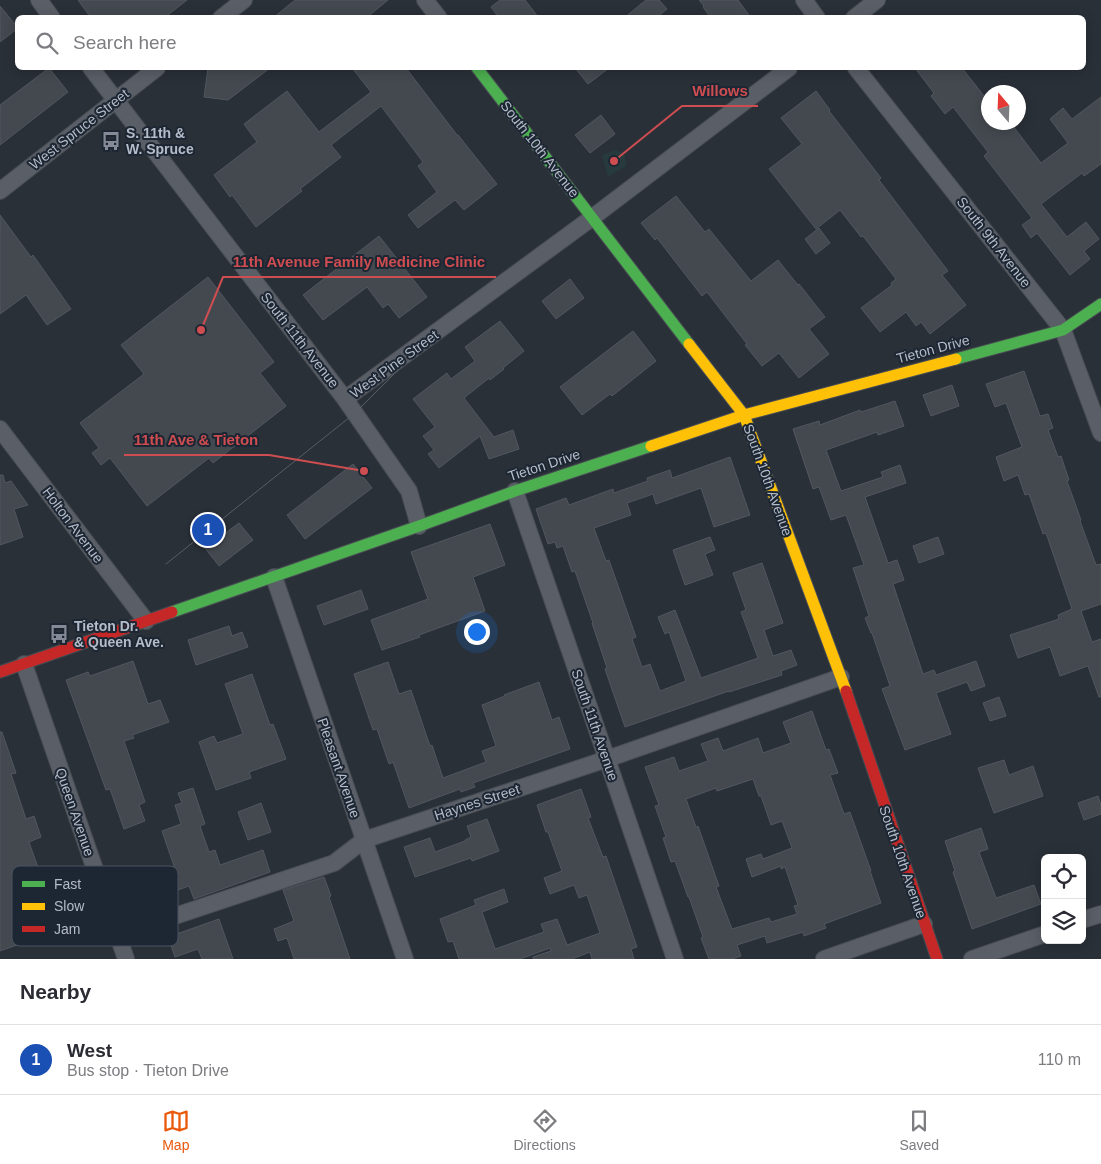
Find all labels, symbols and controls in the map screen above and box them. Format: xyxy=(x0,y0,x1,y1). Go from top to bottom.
search box xyxy=(15,15,1086,70)
icon: search xyxy=(33,29,61,57)
text: Search here xyxy=(73,32,177,53)
callout: Willows xyxy=(682,76,758,106)
text: Willows xyxy=(692,82,748,99)
street label: West Spruce Street xyxy=(26,85,132,173)
north arrow xyxy=(981,85,1026,130)
street label: South 10th Avenue xyxy=(497,98,583,201)
place label: S. 11th & W. Spruce xyxy=(126,125,194,157)
bus stop icon: S. 11th & W. Spruce xyxy=(100,130,122,152)
street label: South 9th Avenue xyxy=(954,194,1034,291)
callout: 11th Avenue Family Medicine Clinic xyxy=(223,247,496,277)
text: 11th Avenue Family Medicine Clinic xyxy=(233,253,485,270)
street label: South 11th Avenue xyxy=(258,289,342,391)
street label: West Pine Street xyxy=(347,327,441,401)
street label: Tieton Drive xyxy=(895,332,971,366)
street label: South 10th Avenue xyxy=(740,422,796,538)
callout: 11th Ave & Tieton xyxy=(124,425,269,455)
text: 11th Ave & Tieton xyxy=(134,431,258,448)
street label: Tieton Drive xyxy=(506,446,582,484)
street label: Holton Avenue xyxy=(39,484,107,566)
pin: 1 xyxy=(192,511,224,549)
place label: Tieton Dr. & Queen Ave. xyxy=(74,618,164,650)
your location xyxy=(464,619,490,645)
bus stop icon: Tieton Dr. & Queen Ave. xyxy=(48,623,70,645)
street label: South 11th Avenue xyxy=(568,667,622,783)
street label: Pleasant Avenue xyxy=(314,716,364,820)
street label: Queen Avenue xyxy=(52,766,98,858)
street label: Haynes Street xyxy=(432,781,522,823)
street label: South 10th Avenue xyxy=(876,804,930,921)
map controls xyxy=(1041,854,1086,944)
button: locate xyxy=(1041,854,1086,899)
legend xyxy=(12,866,178,946)
text: Fast xyxy=(54,876,81,892)
text: Slow xyxy=(54,898,85,914)
button: layers xyxy=(1041,899,1086,944)
text: Jam xyxy=(54,921,80,937)
text: Nearby xyxy=(20,980,91,1003)
text: West xyxy=(67,1040,112,1061)
text: 1 xyxy=(32,1051,40,1068)
text: 110 m xyxy=(1038,1051,1081,1068)
text: Bus stop · Tieton Drive xyxy=(67,1062,229,1079)
tab: Map xyxy=(162,1107,190,1153)
tab: Directions xyxy=(514,1107,576,1153)
tab: Saved xyxy=(899,1107,939,1153)

